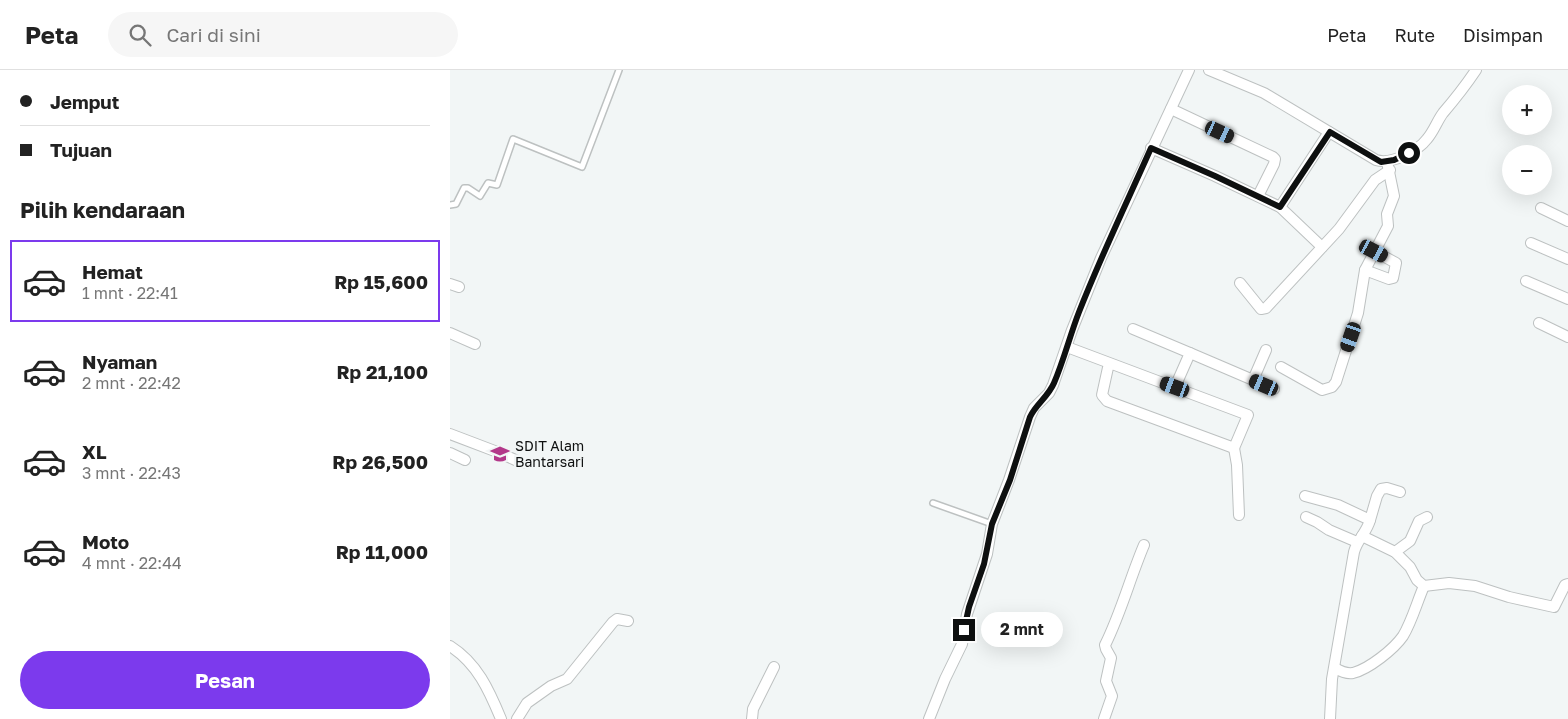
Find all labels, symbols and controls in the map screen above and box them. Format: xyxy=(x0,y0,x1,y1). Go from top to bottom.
search box xyxy=(108,12,458,57)
text: Peta xyxy=(25,20,78,49)
icon: search xyxy=(126,21,154,49)
text: Cari di sini xyxy=(166,23,261,46)
text: Peta xyxy=(1327,24,1367,46)
text: Rute xyxy=(1395,24,1435,46)
text: Disimpan xyxy=(1463,24,1543,46)
map controls xyxy=(1502,85,1552,195)
button: + xyxy=(1502,85,1552,135)
text: Jemput xyxy=(50,90,119,113)
car xyxy=(1203,119,1236,145)
text: Tujuan xyxy=(50,138,112,161)
route start xyxy=(1398,142,1420,164)
button: − xyxy=(1502,145,1552,195)
text: Pilih kendaraan xyxy=(20,196,185,223)
car xyxy=(1357,237,1390,265)
icon: car xyxy=(22,259,67,304)
text: Hemat xyxy=(82,260,143,283)
text: Rp 15,600 xyxy=(334,270,428,293)
text: 1 mnt · 22:41 xyxy=(82,283,178,303)
car xyxy=(1339,320,1362,354)
icon: car xyxy=(22,349,67,394)
text: Nyaman xyxy=(82,350,157,373)
text: Rp 21,100 xyxy=(336,360,428,383)
car xyxy=(1247,372,1280,398)
text: 2 mnt · 22:42 xyxy=(82,373,181,393)
car xyxy=(1158,375,1191,399)
place label: SDIT Alam Bantarsari xyxy=(515,437,584,470)
icon: car xyxy=(22,439,67,484)
text: XL xyxy=(82,440,107,463)
school or university icon: SDIT Alam Bantarsari xyxy=(489,443,511,465)
text: Rp 26,500 xyxy=(332,450,428,473)
text: 3 mnt · 22:43 xyxy=(82,463,181,483)
icon: car xyxy=(22,529,67,574)
text: Moto xyxy=(82,530,129,553)
text: Rp 11,000 xyxy=(336,540,428,563)
text: 4 mnt · 22:44 xyxy=(82,553,182,573)
callout: 2 mnt xyxy=(982,612,1064,648)
route end xyxy=(953,619,975,641)
text: 2 mnt xyxy=(1000,619,1044,639)
button: Pesan xyxy=(20,651,430,709)

